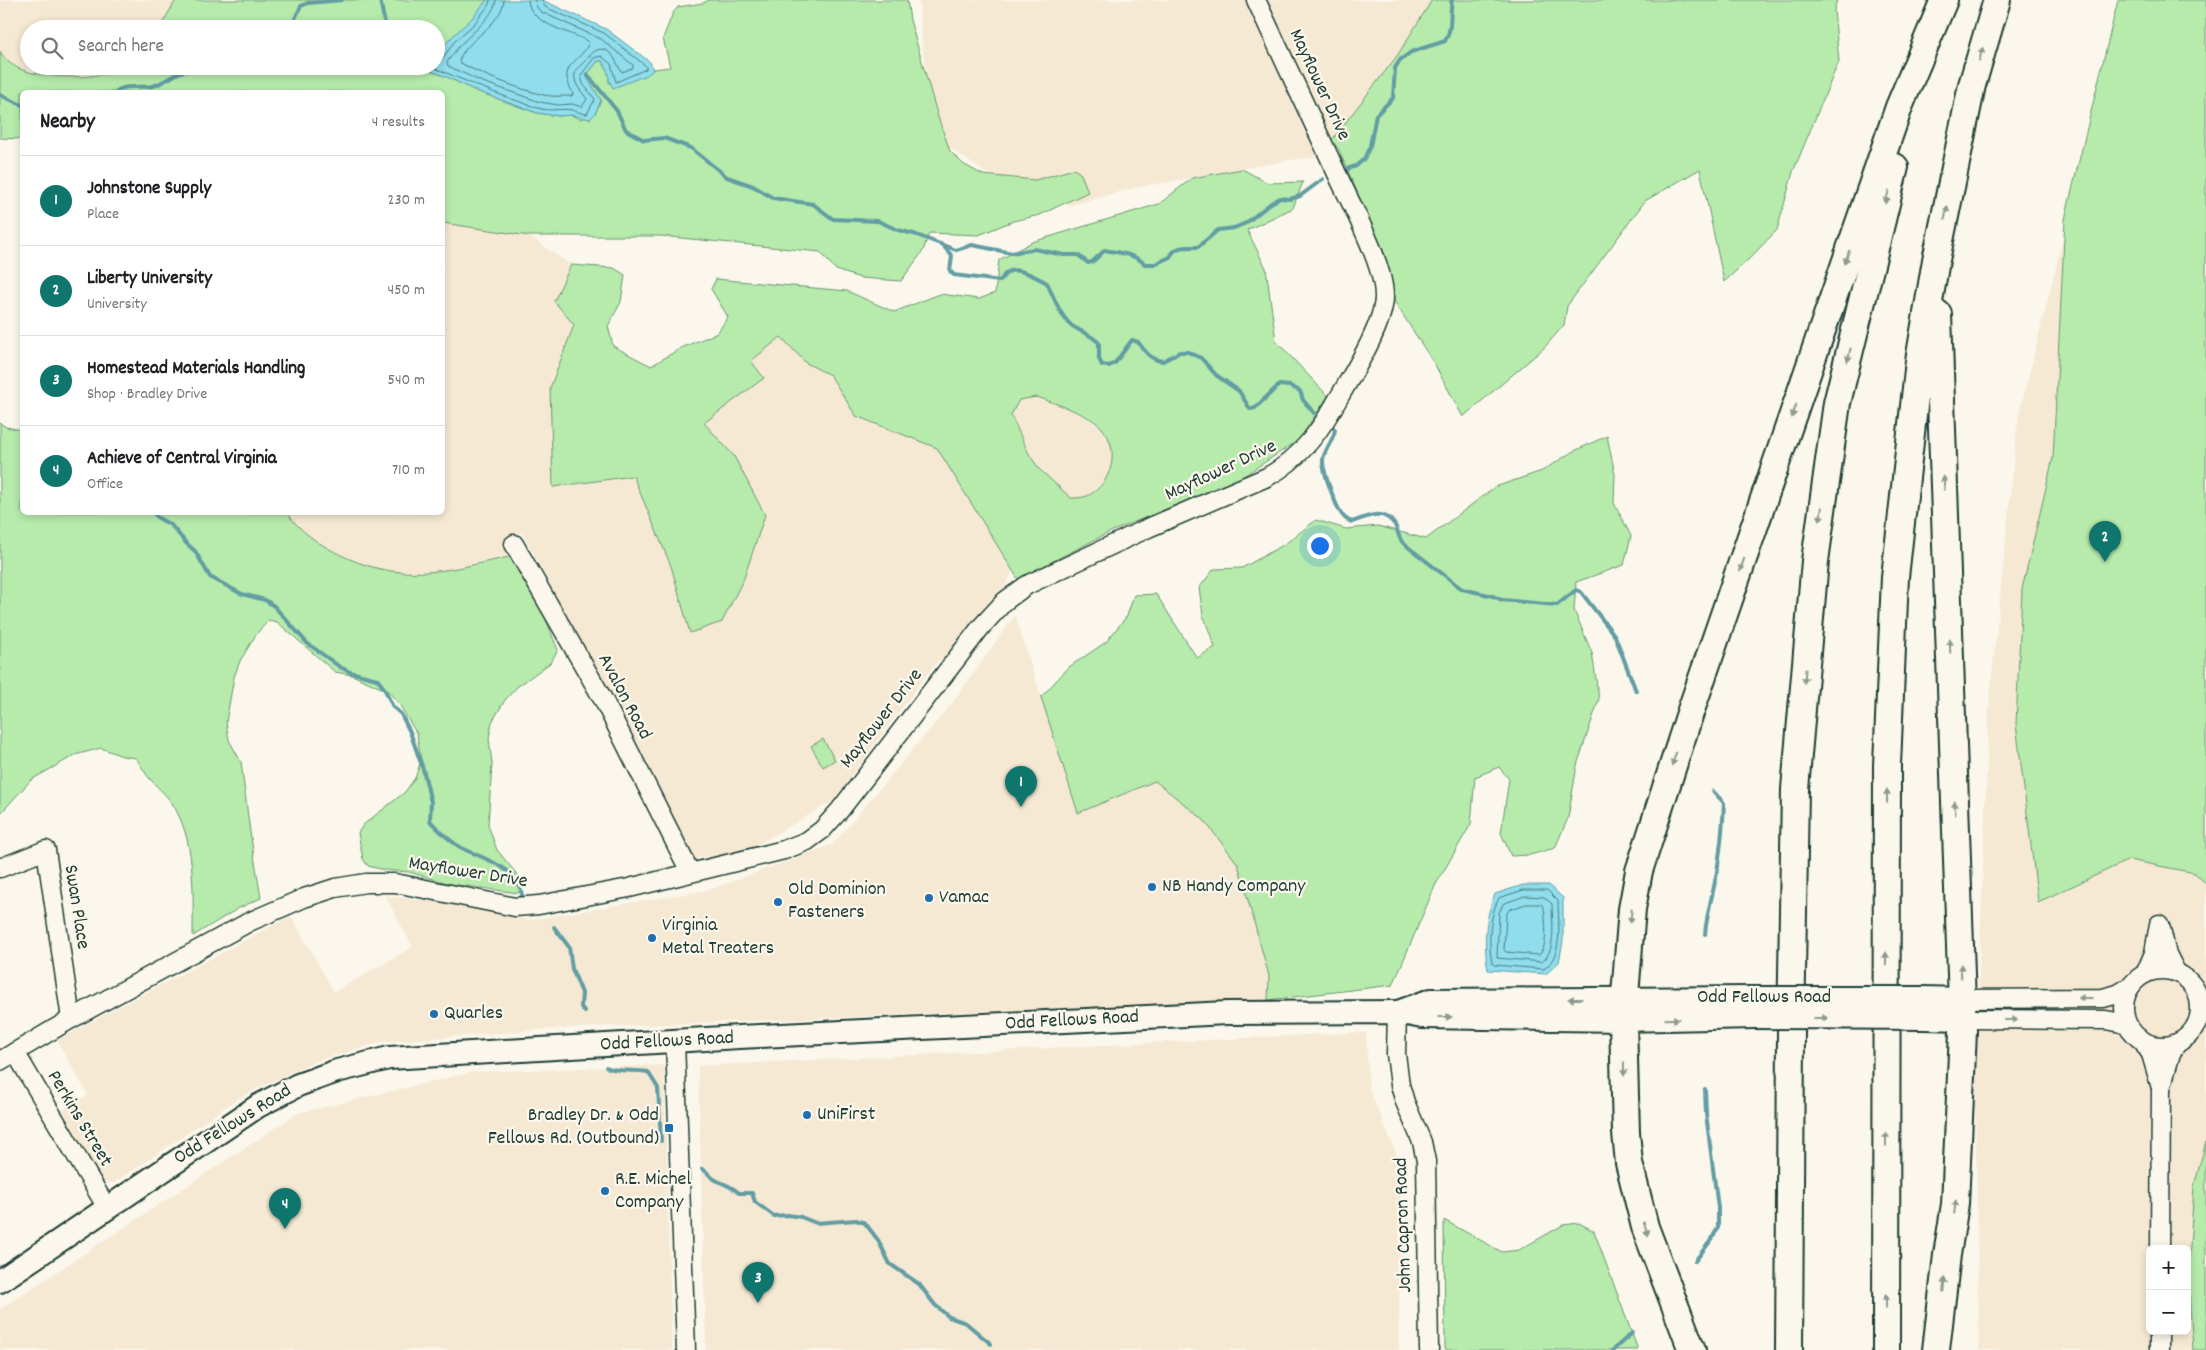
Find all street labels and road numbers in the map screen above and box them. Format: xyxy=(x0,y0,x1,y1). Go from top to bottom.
street label: Mayflower Drive xyxy=(1281,25,1357,146)
street label: Mayflower Drive xyxy=(1161,433,1282,509)
street label: Avalon Road xyxy=(590,649,658,745)
street label: Mayflower Drive xyxy=(834,663,930,775)
street label: Mayflower Drive xyxy=(406,850,530,896)
street label: Swan Place xyxy=(56,863,97,951)
street label: Odd Fellows Road xyxy=(1697,984,1831,1012)
street label: Odd Fellows Road xyxy=(1004,1004,1140,1038)
street label: Odd Fellows Road xyxy=(599,1025,735,1059)
street label: Perkins Street xyxy=(39,1066,119,1172)
street label: Odd Fellows Road xyxy=(169,1078,297,1172)
street label: John Capron Road xyxy=(1388,1157,1420,1293)

